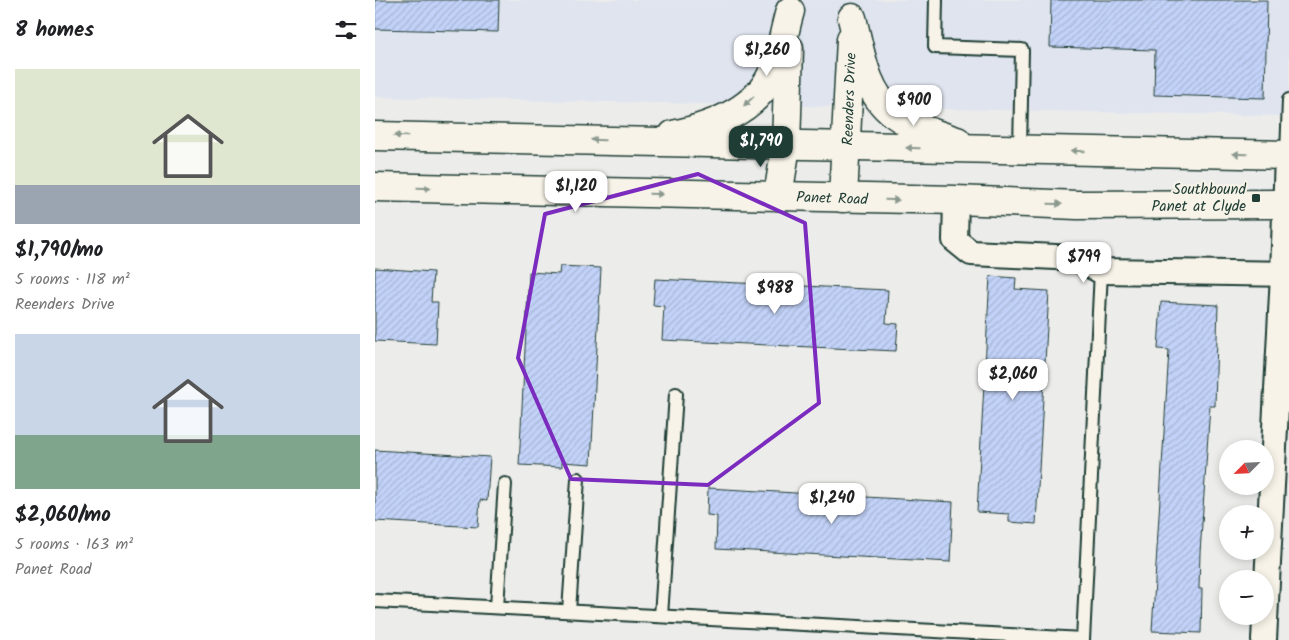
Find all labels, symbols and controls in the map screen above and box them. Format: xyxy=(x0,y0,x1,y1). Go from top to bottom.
text: 8 homes xyxy=(15,14,94,47)
icon: filters xyxy=(332,16,360,44)
pin: $1,260 xyxy=(726,34,808,77)
text: $1,260 xyxy=(745,38,789,63)
street label: Reenders Drive xyxy=(836,52,864,146)
pin: $900 xyxy=(884,84,944,127)
text: $900 xyxy=(897,88,931,113)
one-way arrow xyxy=(744,95,756,107)
icon: home xyxy=(143,101,233,191)
pin: $1,790 xyxy=(720,126,802,168)
text: $1,790 xyxy=(740,129,782,154)
one-way arrow xyxy=(392,132,408,140)
one-way arrow xyxy=(590,136,606,144)
one-way arrow xyxy=(905,144,921,152)
one-way arrow xyxy=(1070,146,1086,154)
one-way arrow xyxy=(1232,150,1248,158)
pin: $1,120 xyxy=(535,170,617,213)
text: $1,120 xyxy=(556,174,596,199)
place label: Southbound Panet at Clyde xyxy=(1151,178,1247,219)
one-way arrow xyxy=(416,184,432,192)
street label: Panet Road xyxy=(796,186,869,212)
one-way arrow xyxy=(648,190,664,198)
marker: Southbound Panet at Clyde xyxy=(1250,192,1262,204)
one-way arrow xyxy=(884,196,900,204)
one-way arrow xyxy=(1047,201,1063,209)
text: $1,790/mo xyxy=(15,234,103,267)
pin: $799 xyxy=(1054,242,1114,284)
text: $799 xyxy=(1067,245,1101,270)
text: 5 rooms · 118 m² xyxy=(15,267,130,292)
pin: $988 xyxy=(745,272,805,315)
text: $988 xyxy=(757,276,793,301)
text: Reenders Drive xyxy=(15,292,114,317)
pin: $2,060 xyxy=(972,358,1054,401)
text: $2,060 xyxy=(989,362,1037,387)
icon: home xyxy=(143,366,233,456)
north arrow xyxy=(1219,440,1274,495)
map controls xyxy=(1219,440,1274,625)
pin: $1,240 xyxy=(791,482,873,525)
text: $1,240 xyxy=(810,486,854,511)
text: $2,060/mo xyxy=(15,499,111,532)
button: + xyxy=(1219,505,1274,560)
text: 5 rooms · 163 m² xyxy=(15,532,133,557)
text: Panet Road xyxy=(15,557,92,582)
button: − xyxy=(1219,570,1274,625)

